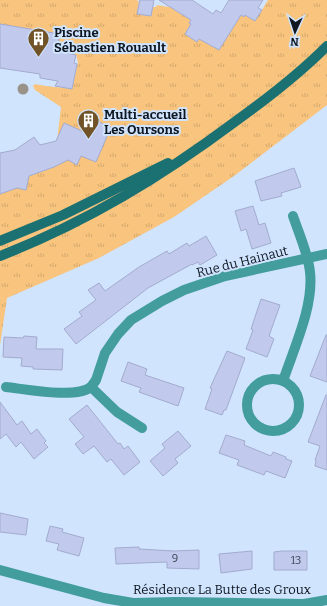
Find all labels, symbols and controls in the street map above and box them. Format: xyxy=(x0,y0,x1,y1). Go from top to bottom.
north arrow xyxy=(275,12,315,52)
place label: Piscine Sébastien Rouault xyxy=(54,25,166,55)
building icon: Piscine Sébastien Rouault xyxy=(25,26,51,59)
text: N xyxy=(289,35,299,48)
place label: Multi-accueil Les Oursons xyxy=(104,107,186,137)
building icon: Multi-accueil Les Oursons xyxy=(75,108,101,141)
street label: Rue du Hainaut xyxy=(195,243,290,280)
house number: 9 xyxy=(172,552,178,565)
house number: 13 xyxy=(291,554,301,567)
street label: Résidence La Butte des Groux xyxy=(133,582,311,597)

